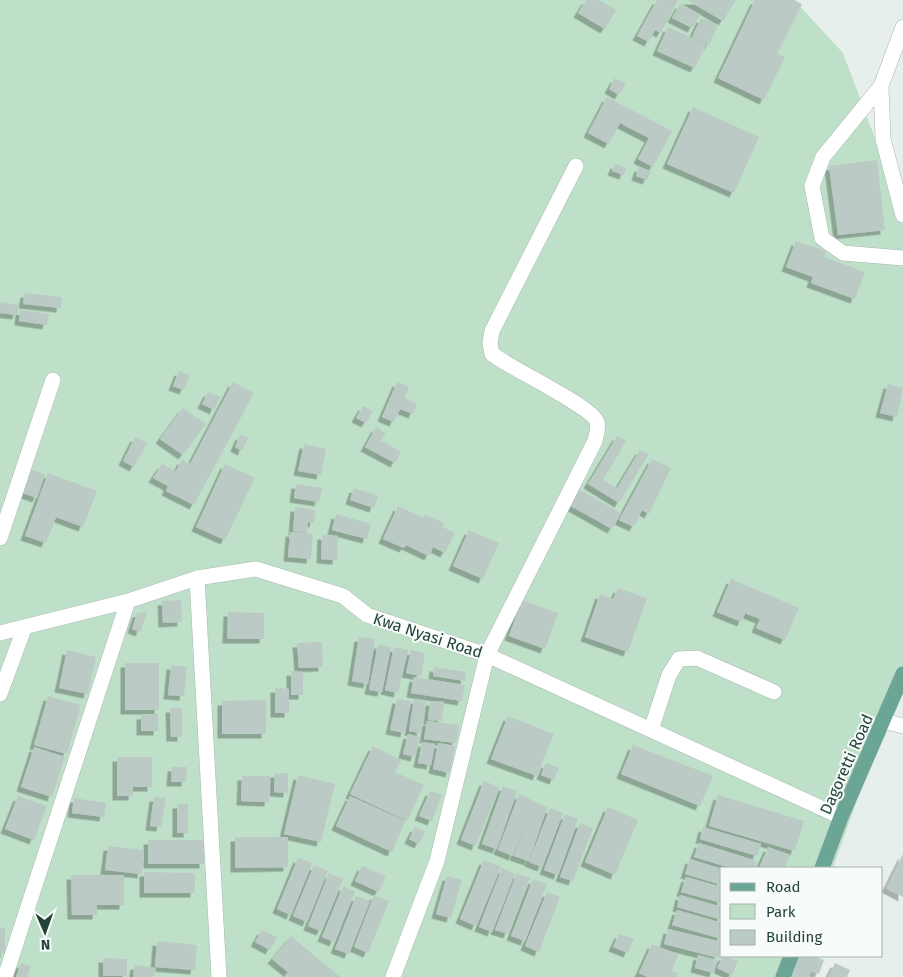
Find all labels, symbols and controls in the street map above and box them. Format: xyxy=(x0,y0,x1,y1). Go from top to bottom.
street label: Kwa Nyasi Road xyxy=(371,609,485,662)
street label: Dagoretti Road xyxy=(816,711,877,817)
legend xyxy=(720,867,883,957)
text: Road xyxy=(766,878,801,896)
text: Park xyxy=(766,903,796,921)
north arrow xyxy=(20,907,70,957)
text: Building xyxy=(766,928,822,946)
text: N xyxy=(40,936,50,953)

